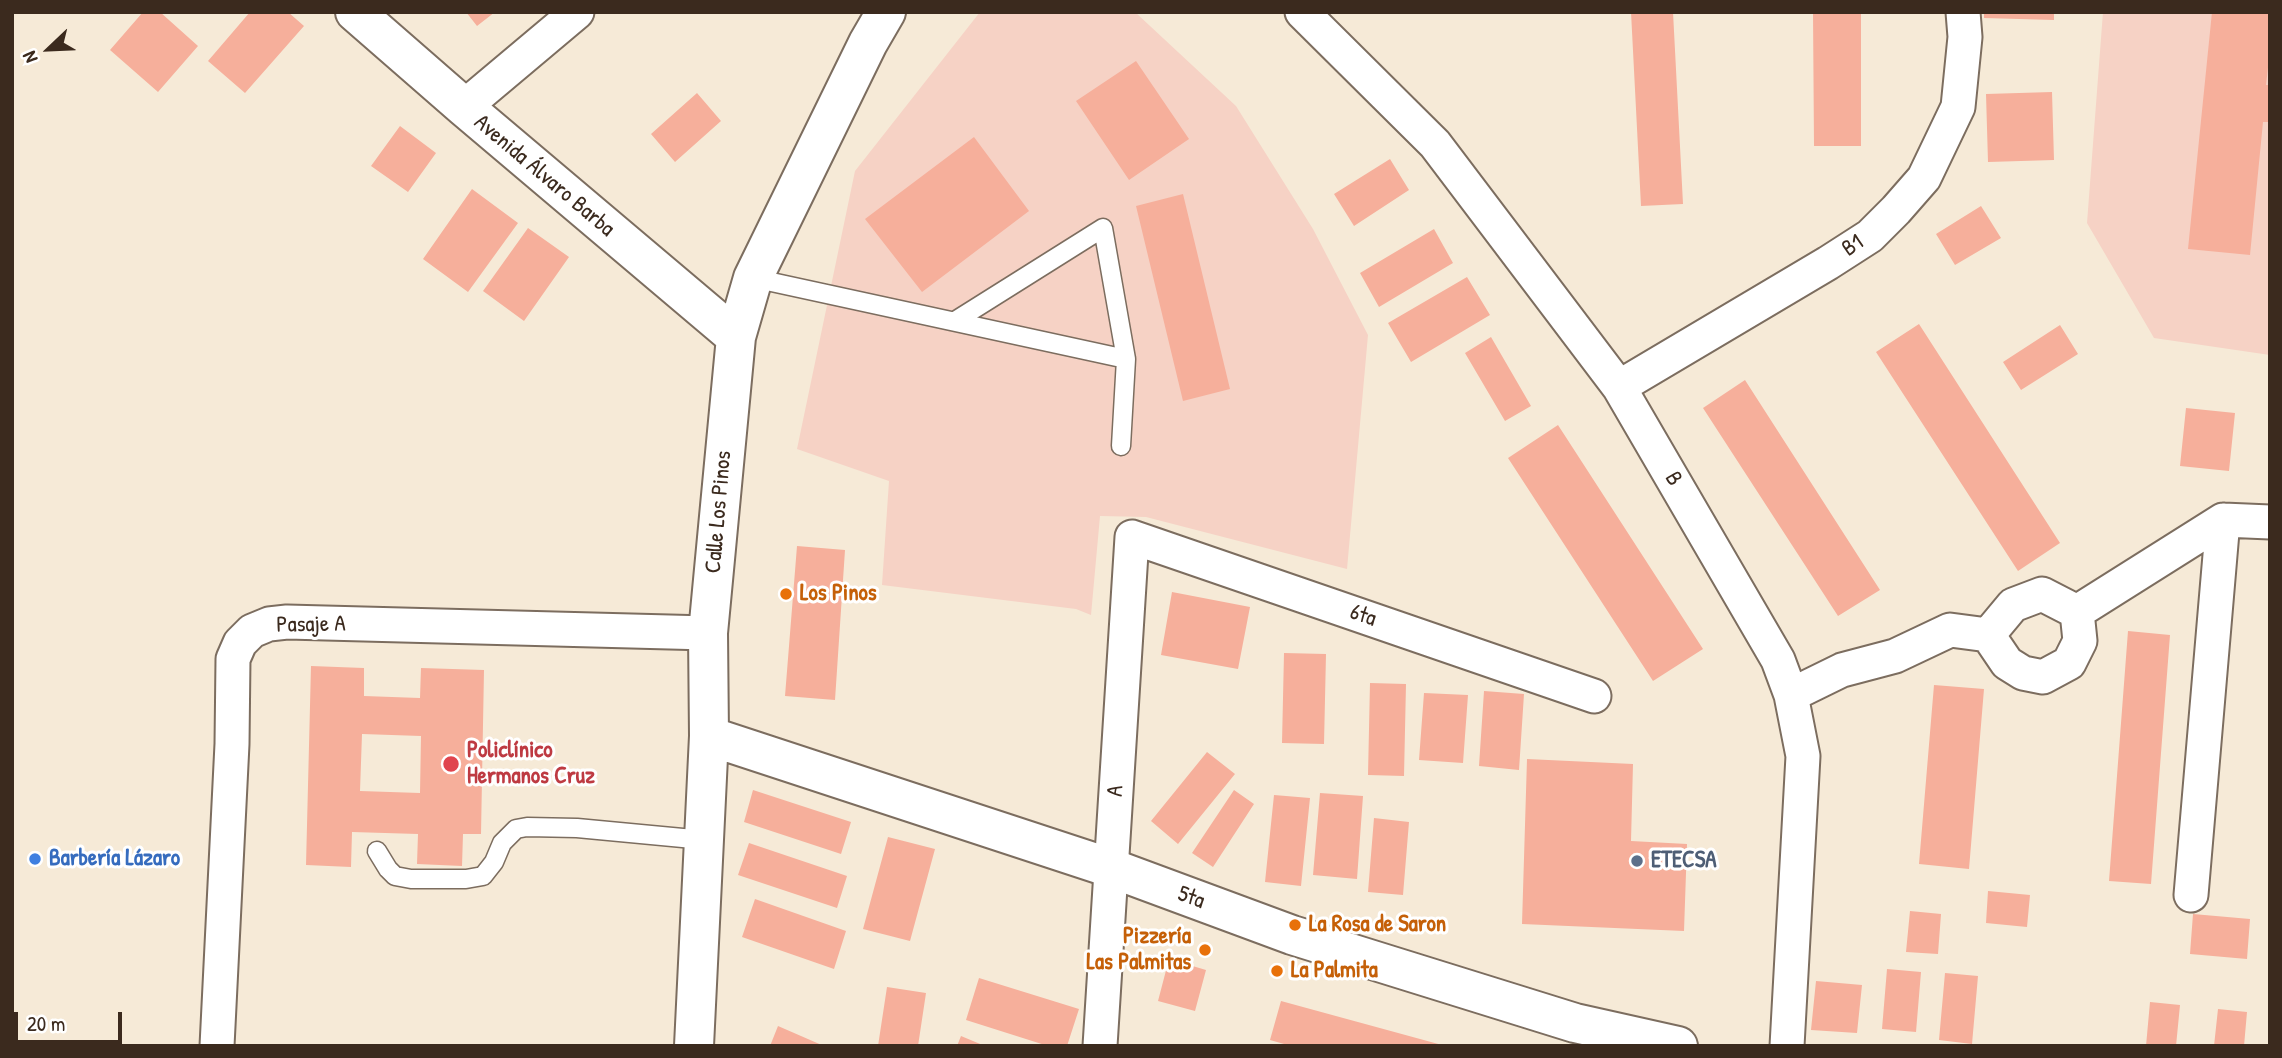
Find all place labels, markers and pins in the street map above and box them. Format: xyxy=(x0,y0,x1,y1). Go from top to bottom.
place label: Los Pinos xyxy=(800,580,877,608)
marker: Los Pinos xyxy=(778,586,794,602)
place label: Policlínico Hermanos Cruz xyxy=(467,737,595,791)
marker: Policlínico Hermanos Cruz xyxy=(441,754,461,774)
place label: Barbería Lázaro xyxy=(49,845,180,873)
place label: ETECSA xyxy=(1651,847,1716,875)
marker: Barbería Lázaro xyxy=(27,851,43,867)
marker: ETECSA xyxy=(1629,853,1645,869)
place label: La Rosa de Saron xyxy=(1309,911,1446,939)
marker: La Rosa de Saron xyxy=(1287,917,1303,933)
place label: Pizzería Las Palmitas xyxy=(1087,923,1191,977)
marker: Pizzería Las Palmitas xyxy=(1197,942,1213,958)
place label: La Palmita xyxy=(1291,957,1378,985)
marker: La Palmita xyxy=(1269,963,1285,979)

